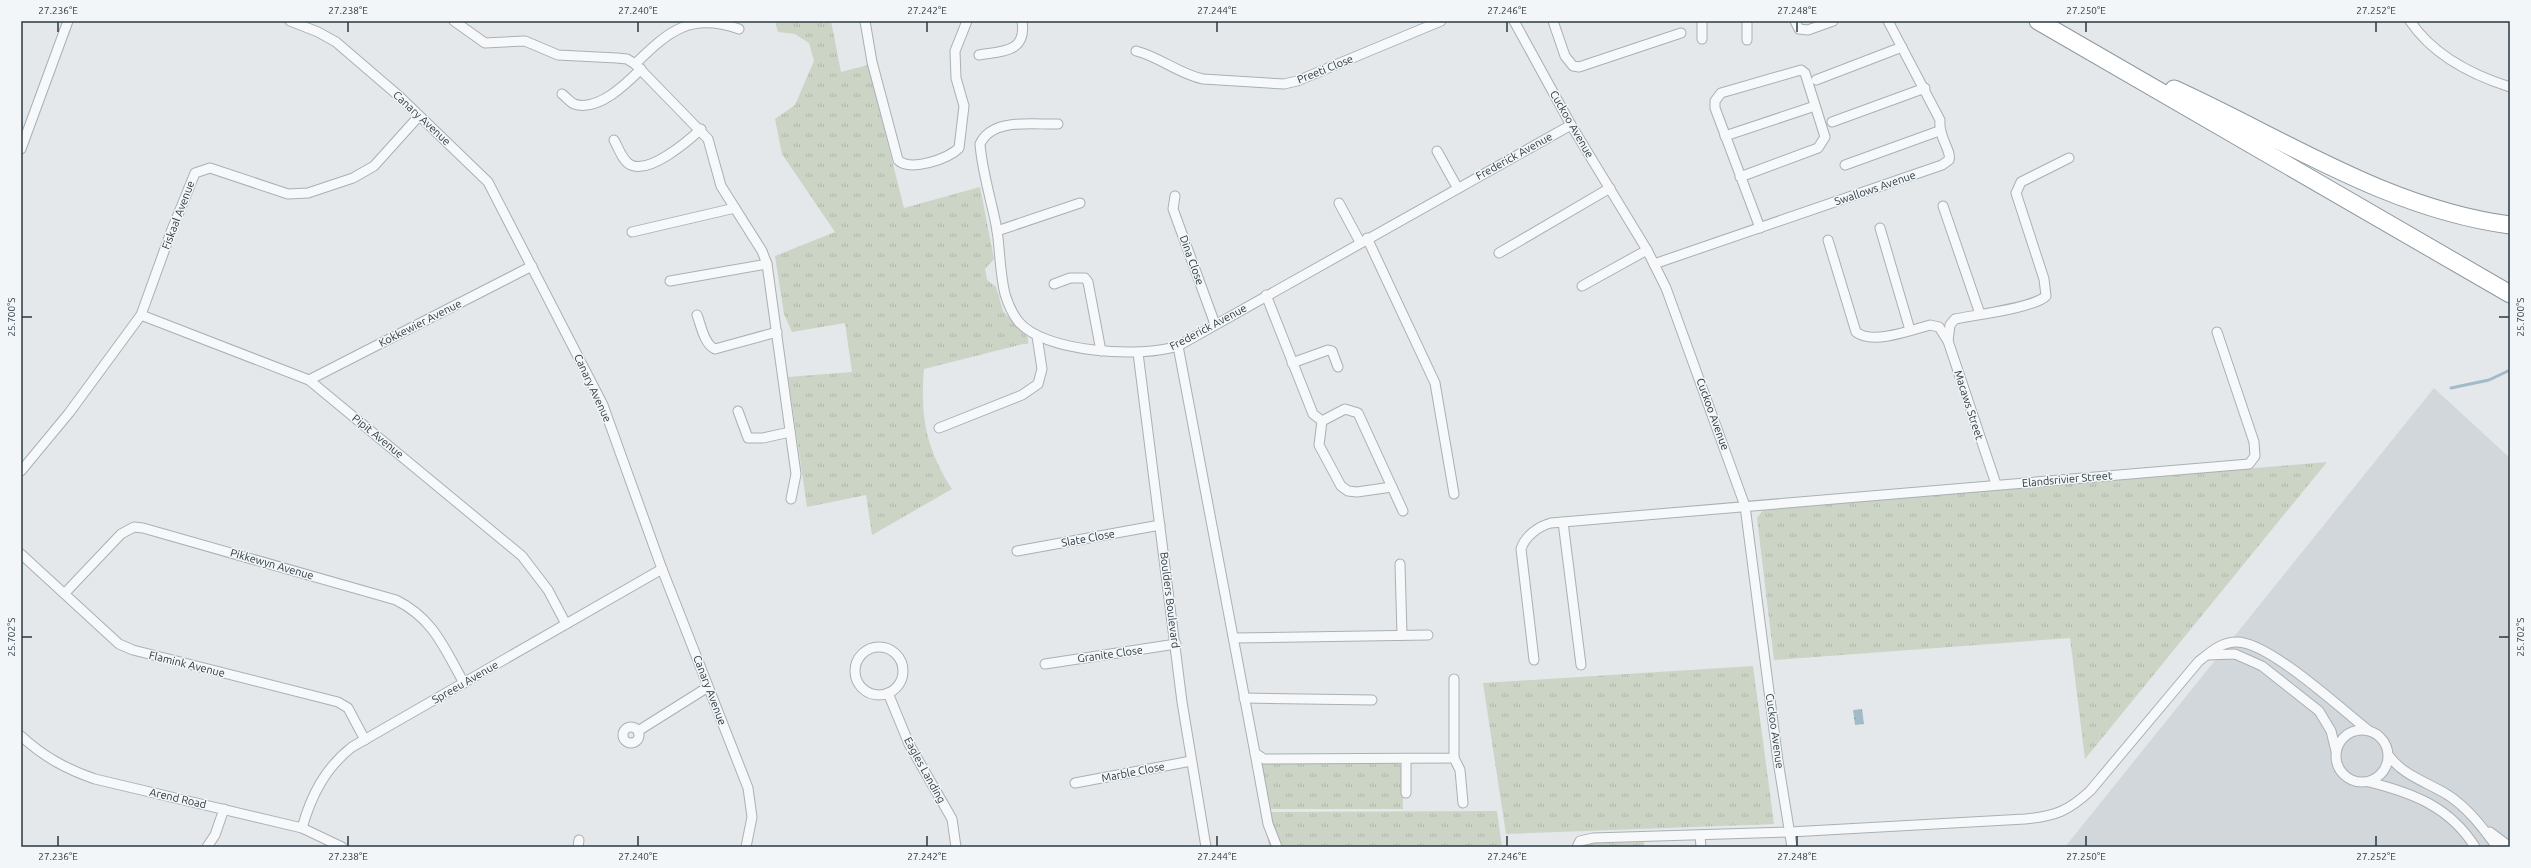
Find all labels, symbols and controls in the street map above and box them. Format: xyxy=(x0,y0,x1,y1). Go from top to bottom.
text: 27.236°E xyxy=(38,5,78,16)
text: 27.238°E xyxy=(328,5,368,16)
text: 27.240°E xyxy=(618,5,658,16)
text: 27.242°E xyxy=(907,5,947,16)
text: 27.244°E xyxy=(1197,5,1237,16)
text: 27.246°E xyxy=(1487,5,1527,16)
text: 27.248°E xyxy=(1777,5,1817,16)
text: 27.250°E xyxy=(2066,5,2106,16)
text: 27.252°E xyxy=(2356,5,2396,16)
street label: Preeti Close xyxy=(1295,52,1355,86)
street label: Cuckoo Avenue xyxy=(1548,88,1596,160)
street label: Canary Avenue xyxy=(391,89,453,147)
street label: Frederick Avenue xyxy=(1474,130,1554,182)
street label: Swallows Avenue xyxy=(1833,168,1917,208)
street label: Fiskaal Avenue xyxy=(159,179,197,251)
street label: Dina Close xyxy=(1178,234,1206,286)
text: 25.700°S xyxy=(6,297,17,337)
street label: Kokkewier Avenue xyxy=(377,297,463,349)
text: 25.700°S xyxy=(2515,297,2526,337)
street label: Frederick Avenue xyxy=(1167,302,1249,352)
street label: Canary Avenue xyxy=(572,352,614,424)
street label: Macaws Street xyxy=(1952,369,1986,442)
street label: Cuckoo Avenue xyxy=(1694,376,1732,452)
street label: Pipit Avenue xyxy=(350,412,406,460)
street label: Elandsrivier Street xyxy=(2021,469,2113,489)
street label: Slate Close xyxy=(1060,527,1116,549)
street label: Pikkewyn Avenue xyxy=(229,546,315,582)
street label: Boulders Boulevard xyxy=(1158,551,1182,649)
text: 25.702°S xyxy=(6,617,17,657)
text: 25.702°S xyxy=(2515,617,2526,657)
street label: Granite Close xyxy=(1077,643,1143,665)
street label: Flamink Avenue xyxy=(148,649,226,679)
street label: Canary Avenue xyxy=(691,653,729,727)
street label: Spreeu Avenue xyxy=(430,658,500,706)
street label: Cuckoo Avenue xyxy=(1764,693,1786,769)
street label: Eagles Landing xyxy=(902,735,948,805)
street label: Marble Close xyxy=(1100,760,1166,784)
street label: Arend Road xyxy=(148,786,208,810)
text: 27.236°E xyxy=(38,851,78,862)
text: 27.238°E xyxy=(328,851,368,862)
text: 27.240°E xyxy=(618,851,658,862)
text: 27.242°E xyxy=(907,851,947,862)
text: 27.244°E xyxy=(1197,851,1237,862)
text: 27.246°E xyxy=(1487,851,1527,862)
text: 27.248°E xyxy=(1777,851,1817,862)
text: 27.250°E xyxy=(2066,851,2106,862)
text: 27.252°E xyxy=(2356,851,2396,862)

